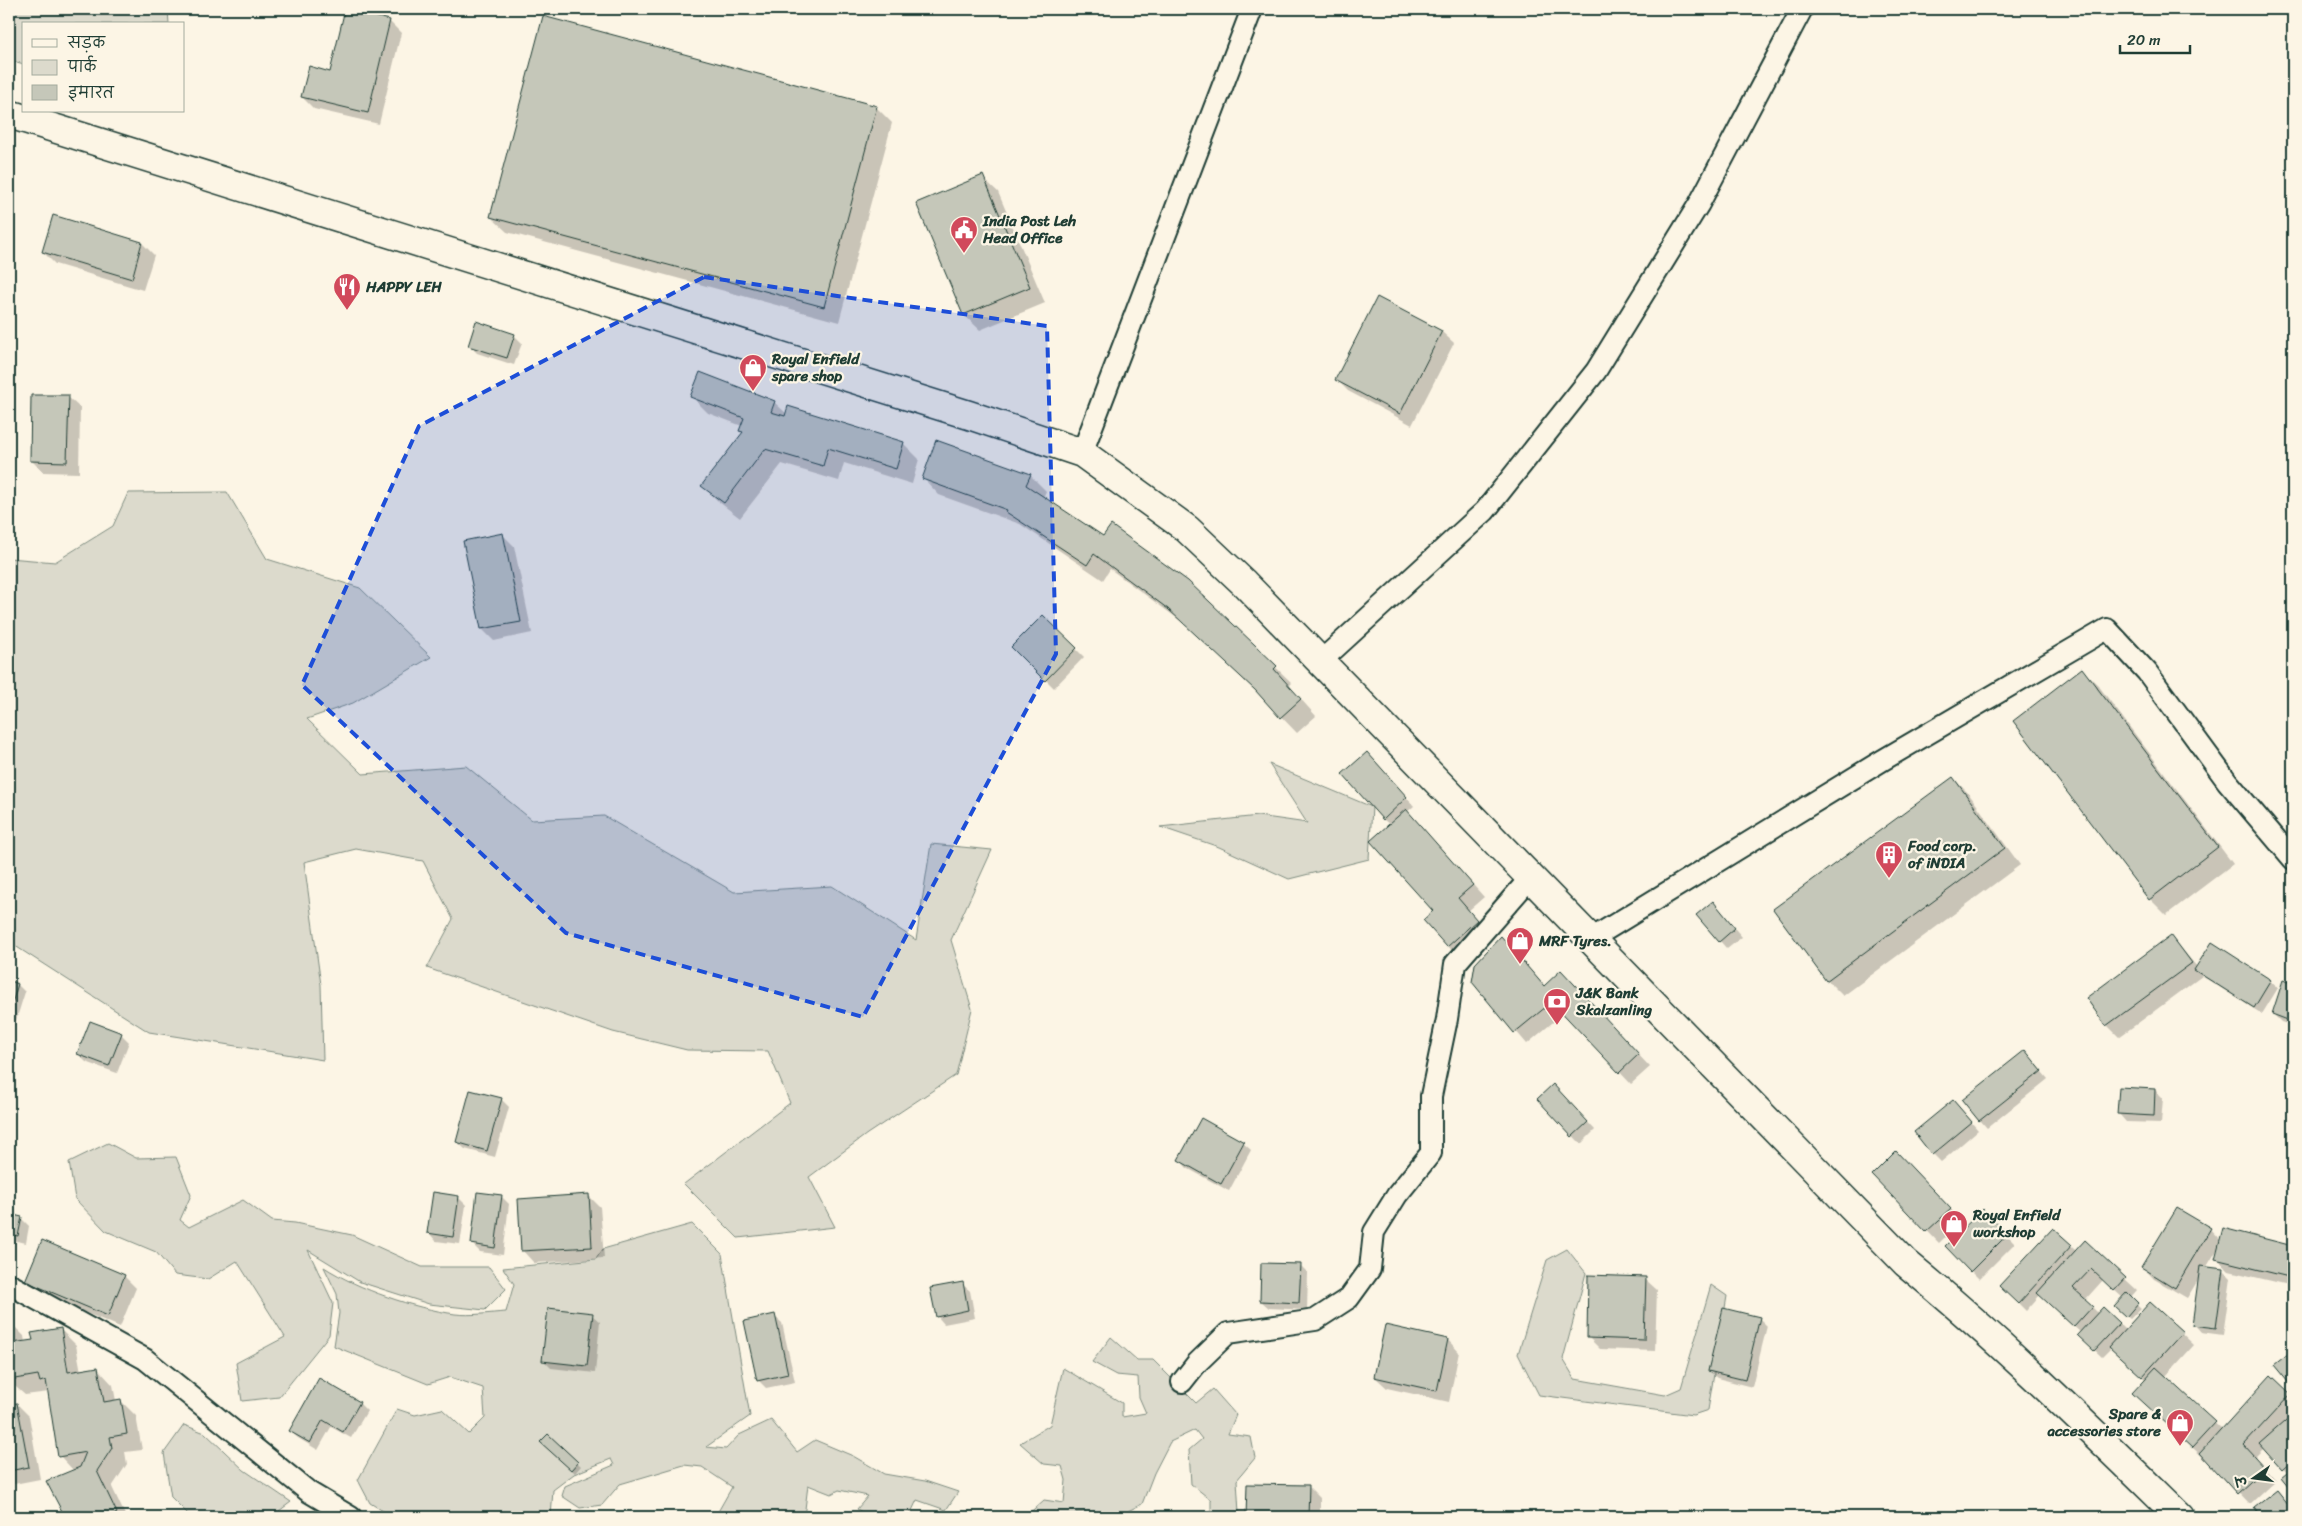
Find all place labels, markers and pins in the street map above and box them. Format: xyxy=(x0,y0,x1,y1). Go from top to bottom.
place label: India Post Leh Head Office xyxy=(982,208,1076,251)
public building icon: India Post Leh Head Office xyxy=(949,215,979,254)
restaurant icon: HAPPY LEH xyxy=(332,272,362,311)
place label: HAPPY LEH xyxy=(365,274,442,300)
place label: Royal Enfield spare shop xyxy=(771,346,860,389)
shop icon: Royal Enfield spare shop xyxy=(738,353,768,392)
place label: Food corp. of iNDIA xyxy=(1907,833,1977,876)
building icon: Food corp. of iNDIA xyxy=(1874,840,1904,879)
shop icon: MRF Tyres. xyxy=(1505,926,1535,965)
place label: MRF Tyres. xyxy=(1538,928,1612,954)
place label: J&K Bank Skalzanling xyxy=(1575,980,1652,1023)
bank icon: J&K Bank Skalzanling xyxy=(1542,987,1572,1026)
place label: Royal Enfield workshop xyxy=(1972,1202,2061,1245)
shop icon: Royal Enfield workshop xyxy=(1939,1209,1969,1248)
place label: Spare & accessories store xyxy=(2047,1401,2161,1444)
shop icon: Spare & accessories store xyxy=(2165,1408,2195,1447)

